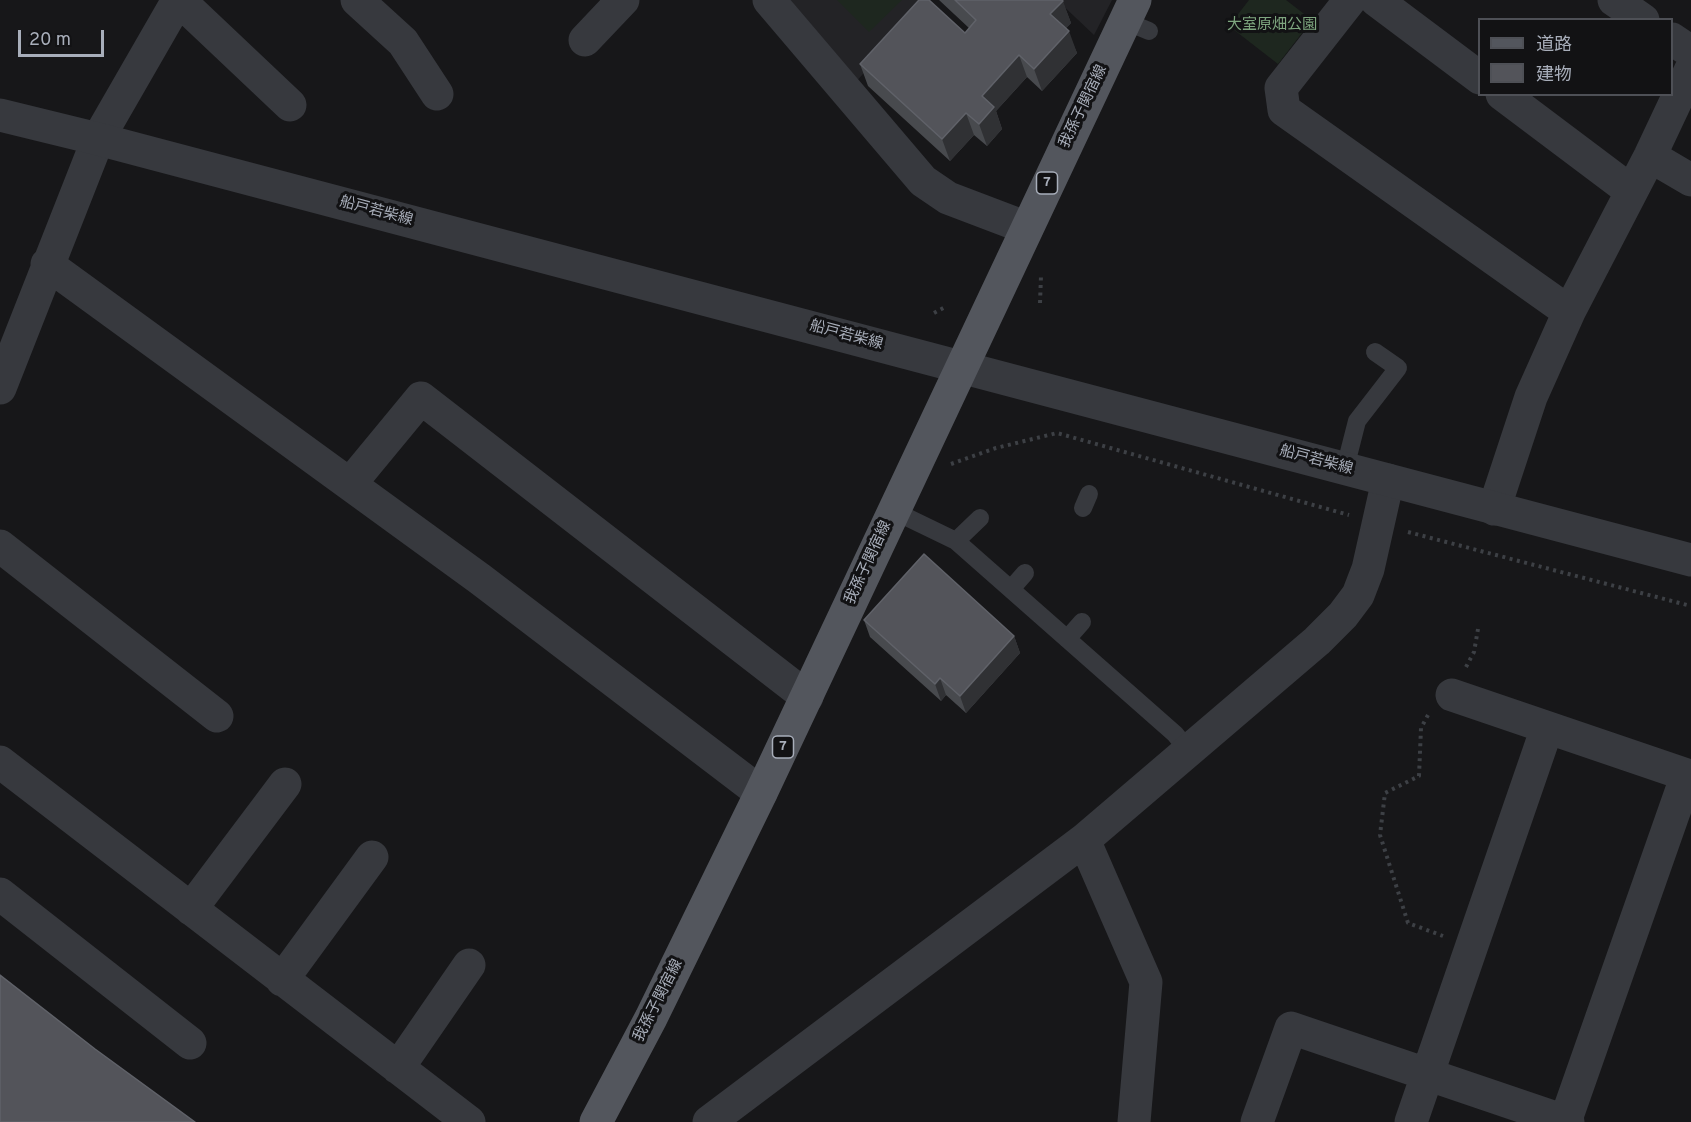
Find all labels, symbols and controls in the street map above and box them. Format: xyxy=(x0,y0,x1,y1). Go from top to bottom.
park label: 大室原畑公園 xyxy=(1227,17,1317,35)
scale bar xyxy=(21,18,106,56)
legend xyxy=(1478,18,1673,96)
text: 20 m xyxy=(29,29,71,52)
text: 道路 xyxy=(1536,34,1572,57)
street label: 我孫子関宿線 xyxy=(1056,63,1112,151)
text: 建物 xyxy=(1536,64,1572,87)
road number: 7 xyxy=(1036,172,1058,194)
street label: 船戸若柴線 xyxy=(337,194,415,230)
street label: 船戸若柴線 xyxy=(807,318,885,354)
street label: 船戸若柴線 xyxy=(1277,443,1355,479)
street label: 我孫子関宿線 xyxy=(842,518,896,608)
road number: 7 xyxy=(772,736,794,758)
street label: 我孫子関宿線 xyxy=(631,957,687,1045)

